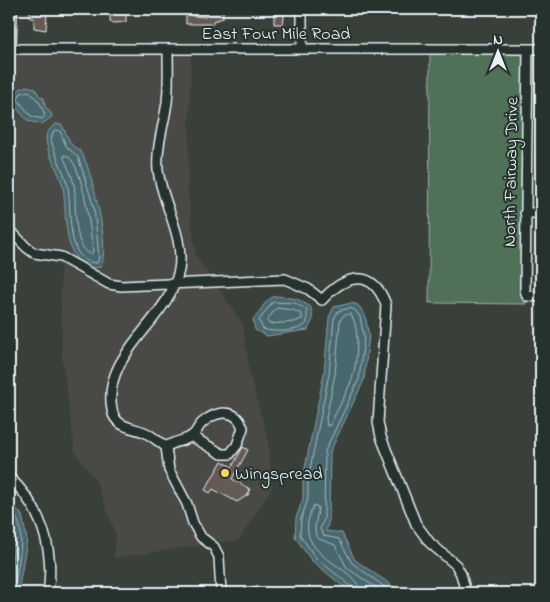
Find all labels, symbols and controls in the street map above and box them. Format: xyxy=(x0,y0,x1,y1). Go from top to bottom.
street label: East Four Mile Road xyxy=(202,22,350,48)
north arrow xyxy=(472,28,522,78)
text: N xyxy=(493,30,503,51)
street label: North Fairway Drive xyxy=(498,96,526,247)
place label: Wingspread xyxy=(235,462,323,489)
marker: Wingspread xyxy=(219,467,231,479)

